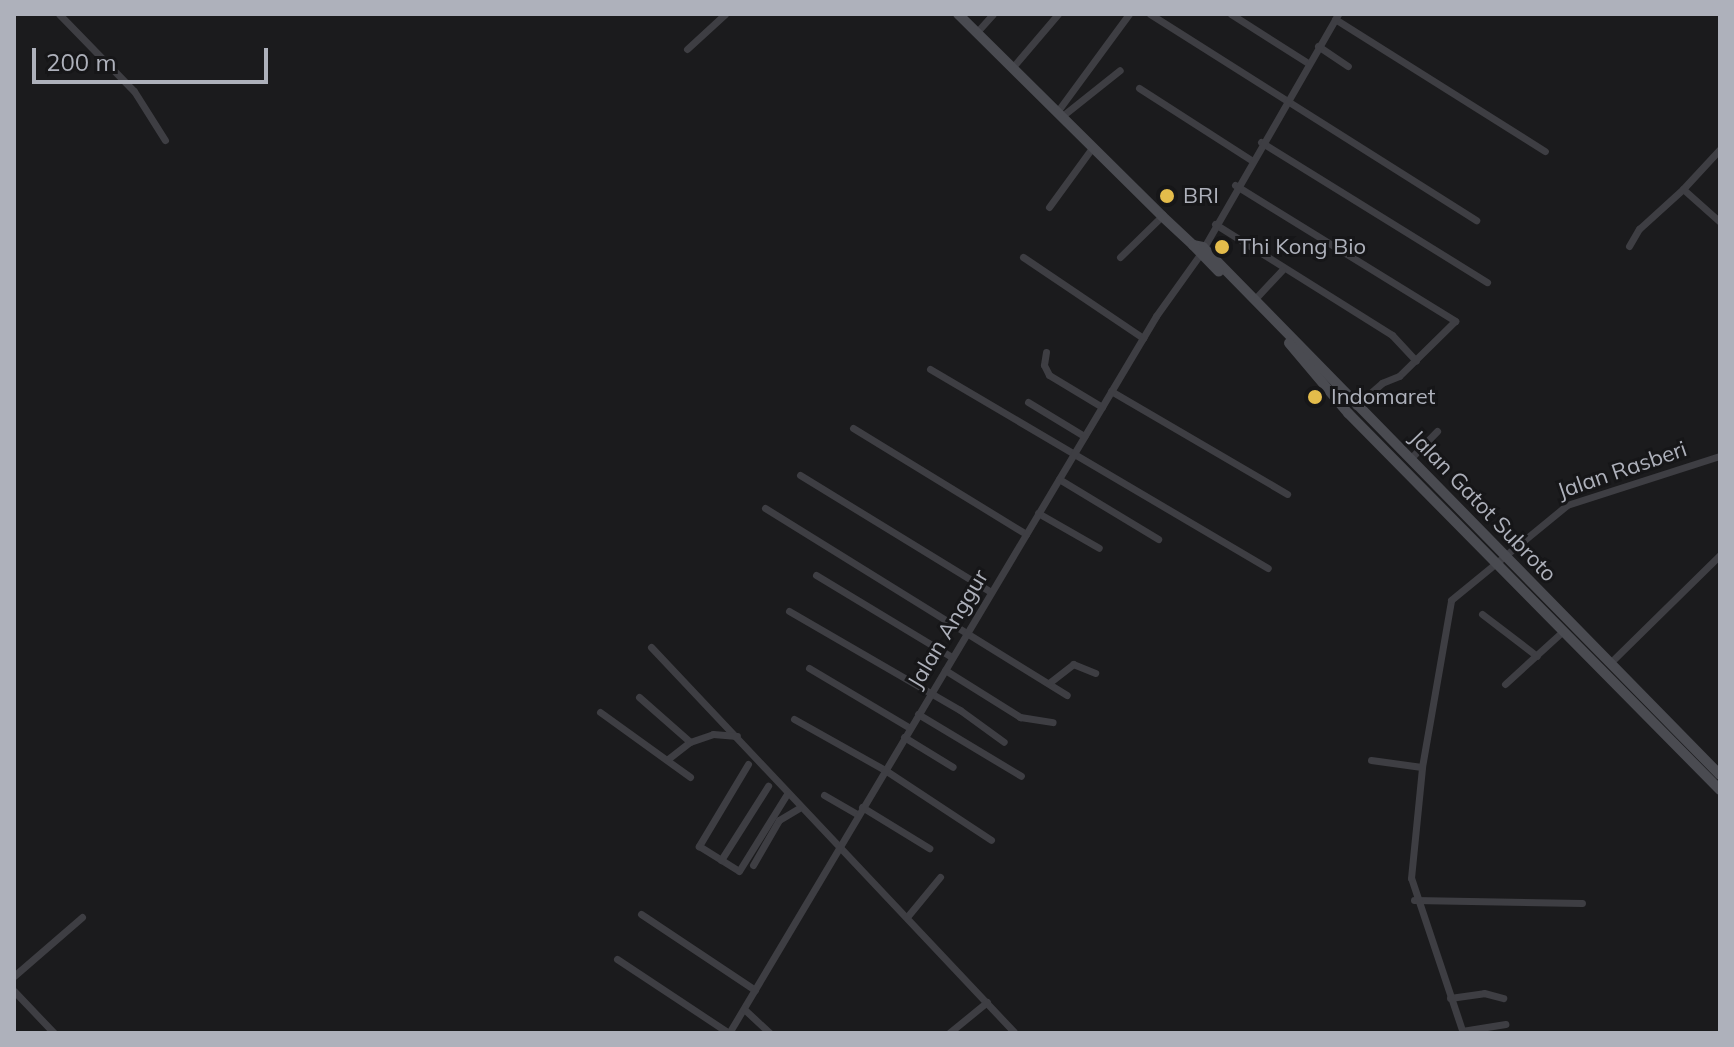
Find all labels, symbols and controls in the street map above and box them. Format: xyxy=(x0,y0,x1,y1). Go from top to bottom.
scale bar xyxy=(36,32,272,82)
text: 200 m xyxy=(46,47,117,77)
place label: BRI xyxy=(1183,183,1219,209)
marker: BRI xyxy=(1158,187,1176,205)
place label: Thi Kong Bio xyxy=(1238,234,1366,260)
marker: Thi Kong Bio xyxy=(1213,238,1231,256)
place label: Indomaret xyxy=(1331,384,1435,410)
marker: Indomaret xyxy=(1306,388,1324,406)
street label: Jalan Gatot Subroto xyxy=(1404,425,1562,587)
street label: Jalan Rasberi xyxy=(1554,436,1690,504)
street label: Jalan Anggur xyxy=(902,565,994,693)

